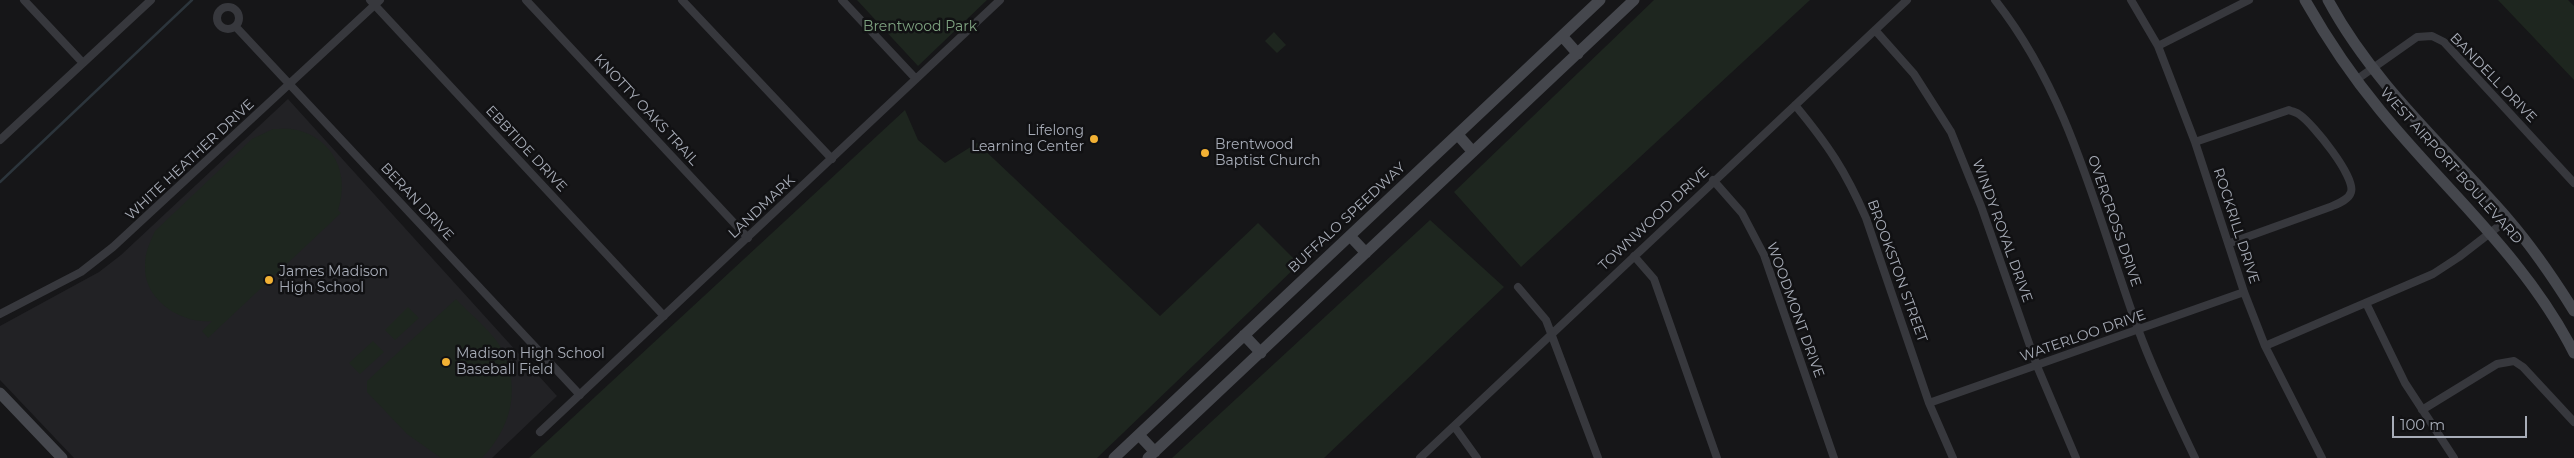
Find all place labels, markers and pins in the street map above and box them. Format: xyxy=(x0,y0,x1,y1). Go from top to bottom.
place label: Lifelong Learning Center xyxy=(971,123,1084,156)
marker: Lifelong Learning Center xyxy=(1088,133,1100,145)
place label: Brentwood Baptist Church xyxy=(1215,137,1320,170)
marker: Brentwood Baptist Church xyxy=(1199,147,1211,159)
place label: James Madison High School xyxy=(279,264,388,296)
marker: James Madison High School xyxy=(263,274,275,286)
place label: Madison High School Baseball Field xyxy=(456,346,605,378)
marker: Madison High School Baseball Field xyxy=(440,356,452,368)

